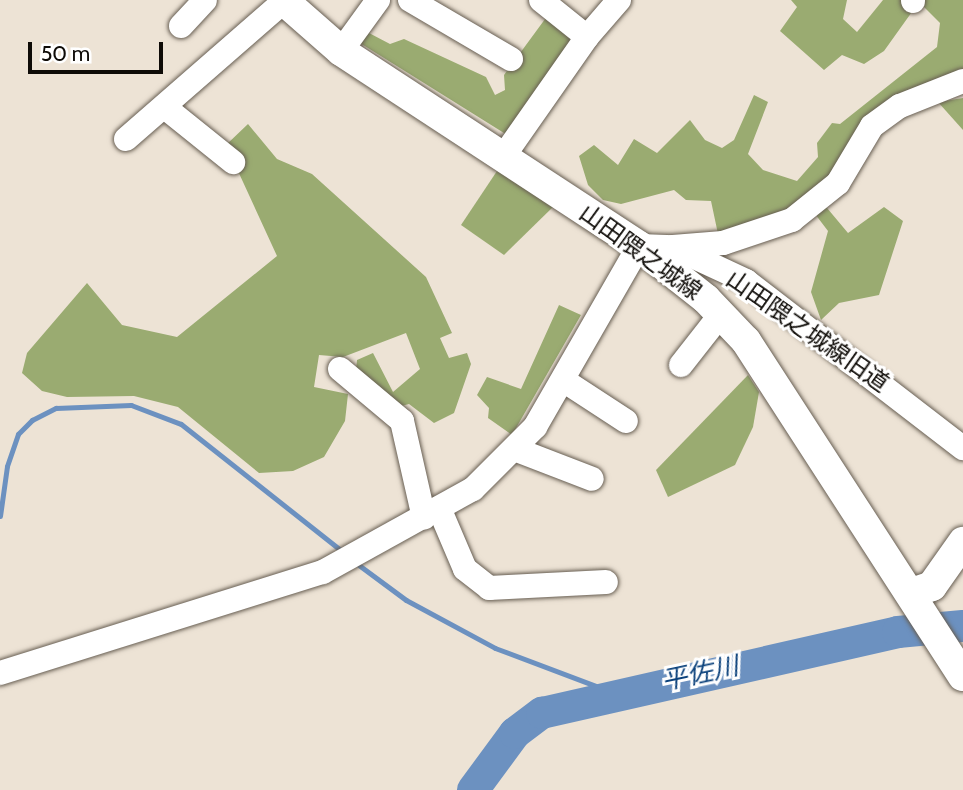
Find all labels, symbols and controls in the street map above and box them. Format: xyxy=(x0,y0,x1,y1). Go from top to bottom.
scale bar xyxy=(32,28,166,72)
text: 50 m xyxy=(41,41,90,66)
street label: 山田隈之城線 xyxy=(574,198,708,306)
street label: 山田隈之城線旧道 xyxy=(721,264,895,398)
water label: 平佐川 xyxy=(659,651,741,697)

